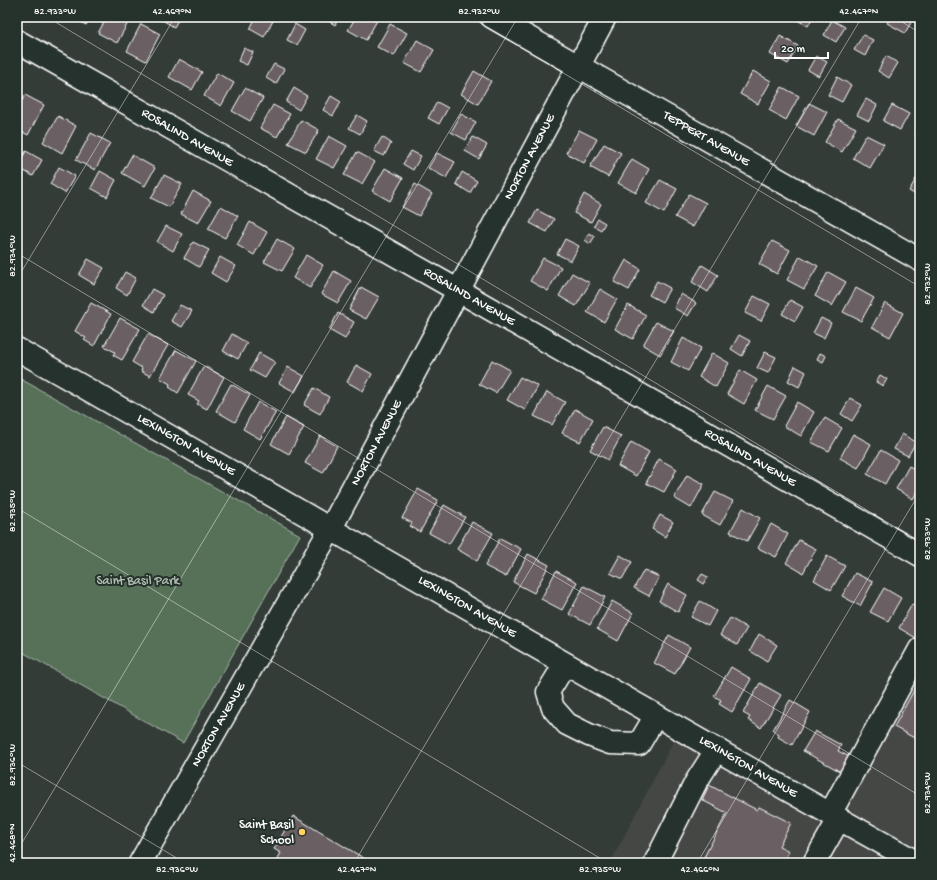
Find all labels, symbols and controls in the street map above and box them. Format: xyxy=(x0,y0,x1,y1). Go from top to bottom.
text: 82.933°W xyxy=(34,6,76,18)
text: 42.469°N xyxy=(153,6,192,18)
text: 82.932°W xyxy=(458,6,500,18)
text: 42.467°N xyxy=(840,6,879,18)
scale bar xyxy=(775,34,828,60)
text: 20 m xyxy=(781,43,806,57)
street label: ROSALIND AVENUE xyxy=(138,106,236,171)
street label: TEPPERT AVENUE xyxy=(659,108,753,170)
street label: NORTON AVENUE xyxy=(501,111,559,202)
text: 82.934°W xyxy=(7,235,19,277)
text: 82.932°W xyxy=(922,263,934,305)
street label: ROSALIND AVENUE xyxy=(420,265,518,330)
street label: NORTON AVENUE xyxy=(348,397,406,488)
street label: LEXINGTON AVENUE xyxy=(134,411,239,480)
street label: ROSALIND AVENUE xyxy=(701,426,799,491)
text: 82.935°W xyxy=(7,490,19,532)
text: 82.933°W xyxy=(922,518,934,560)
street label: LEXINGTON AVENUE xyxy=(415,573,520,642)
park label: Saint Basil Park xyxy=(97,574,181,589)
street label: NORTON AVENUE xyxy=(189,680,250,770)
street label: LEXINGTON AVENUE xyxy=(696,733,801,802)
text: 82.936°W xyxy=(7,744,19,786)
text: 82.934°W xyxy=(922,772,934,814)
place label: Saint Basil School xyxy=(239,818,294,848)
text: 42.468°N xyxy=(7,823,19,863)
marker: Saint Basil School xyxy=(297,827,307,837)
text: 82.936°W xyxy=(156,864,198,876)
text: 42.467°N xyxy=(338,864,377,876)
text: 82.935°W xyxy=(579,864,621,876)
text: 42.466°N xyxy=(681,864,720,876)

